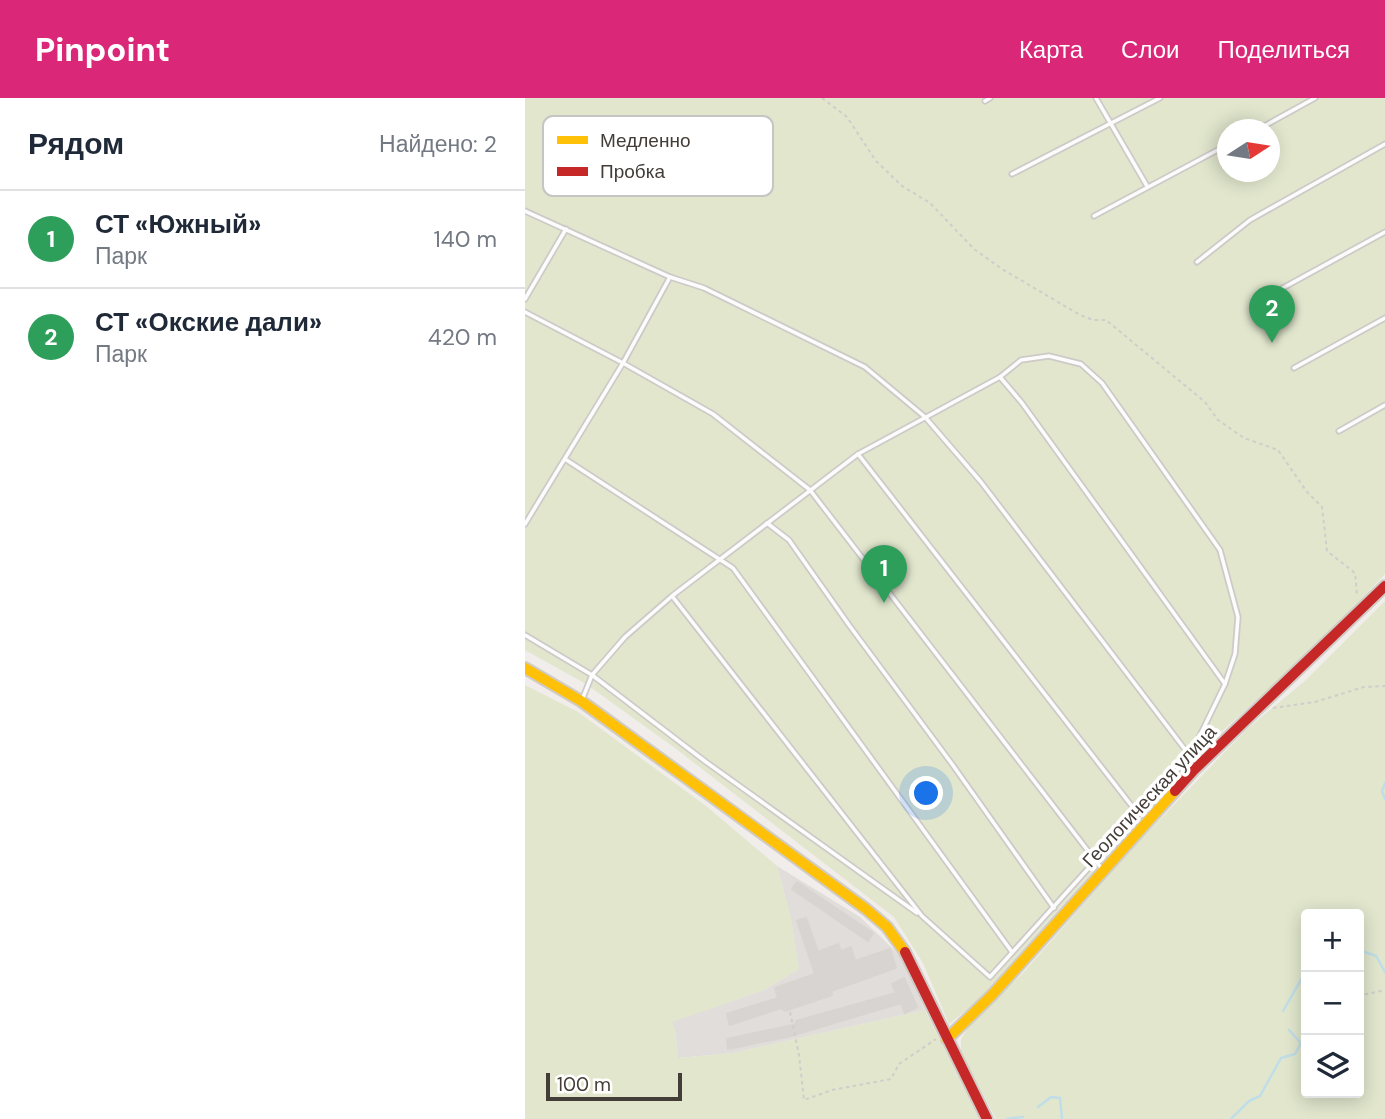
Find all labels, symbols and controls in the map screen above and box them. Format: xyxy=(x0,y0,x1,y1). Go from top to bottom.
text: Pinpoint xyxy=(35,28,170,71)
text: Карта xyxy=(1019,34,1083,65)
text: Слои xyxy=(1121,34,1179,65)
text: Поделиться xyxy=(1217,34,1350,65)
legend xyxy=(543,116,773,196)
north arrow xyxy=(1217,119,1280,182)
text: Рядом xyxy=(28,124,124,163)
text: Медленно xyxy=(600,128,690,153)
text: Найдено: 2 xyxy=(379,129,497,159)
text: Пробка xyxy=(600,159,665,184)
text: СТ «Южный» xyxy=(95,207,261,241)
text: 1 xyxy=(47,224,55,254)
text: 140 m xyxy=(434,224,497,254)
text: Парк xyxy=(95,241,147,271)
pin: 2 xyxy=(1249,285,1295,343)
text: СТ «Окские дали» xyxy=(95,305,322,339)
text: 2 xyxy=(44,322,58,352)
text: 420 m xyxy=(428,322,497,352)
text: Парк xyxy=(95,339,147,369)
pin: 1 xyxy=(861,545,907,603)
street label: Геологическая улица xyxy=(1077,719,1222,873)
your location xyxy=(909,776,943,810)
map controls xyxy=(1301,909,1364,1098)
button: + xyxy=(1301,909,1364,972)
button: − xyxy=(1301,972,1364,1035)
button: layers xyxy=(1301,1035,1364,1098)
scale bar xyxy=(546,1070,683,1102)
text: 100 m xyxy=(557,1072,611,1097)

